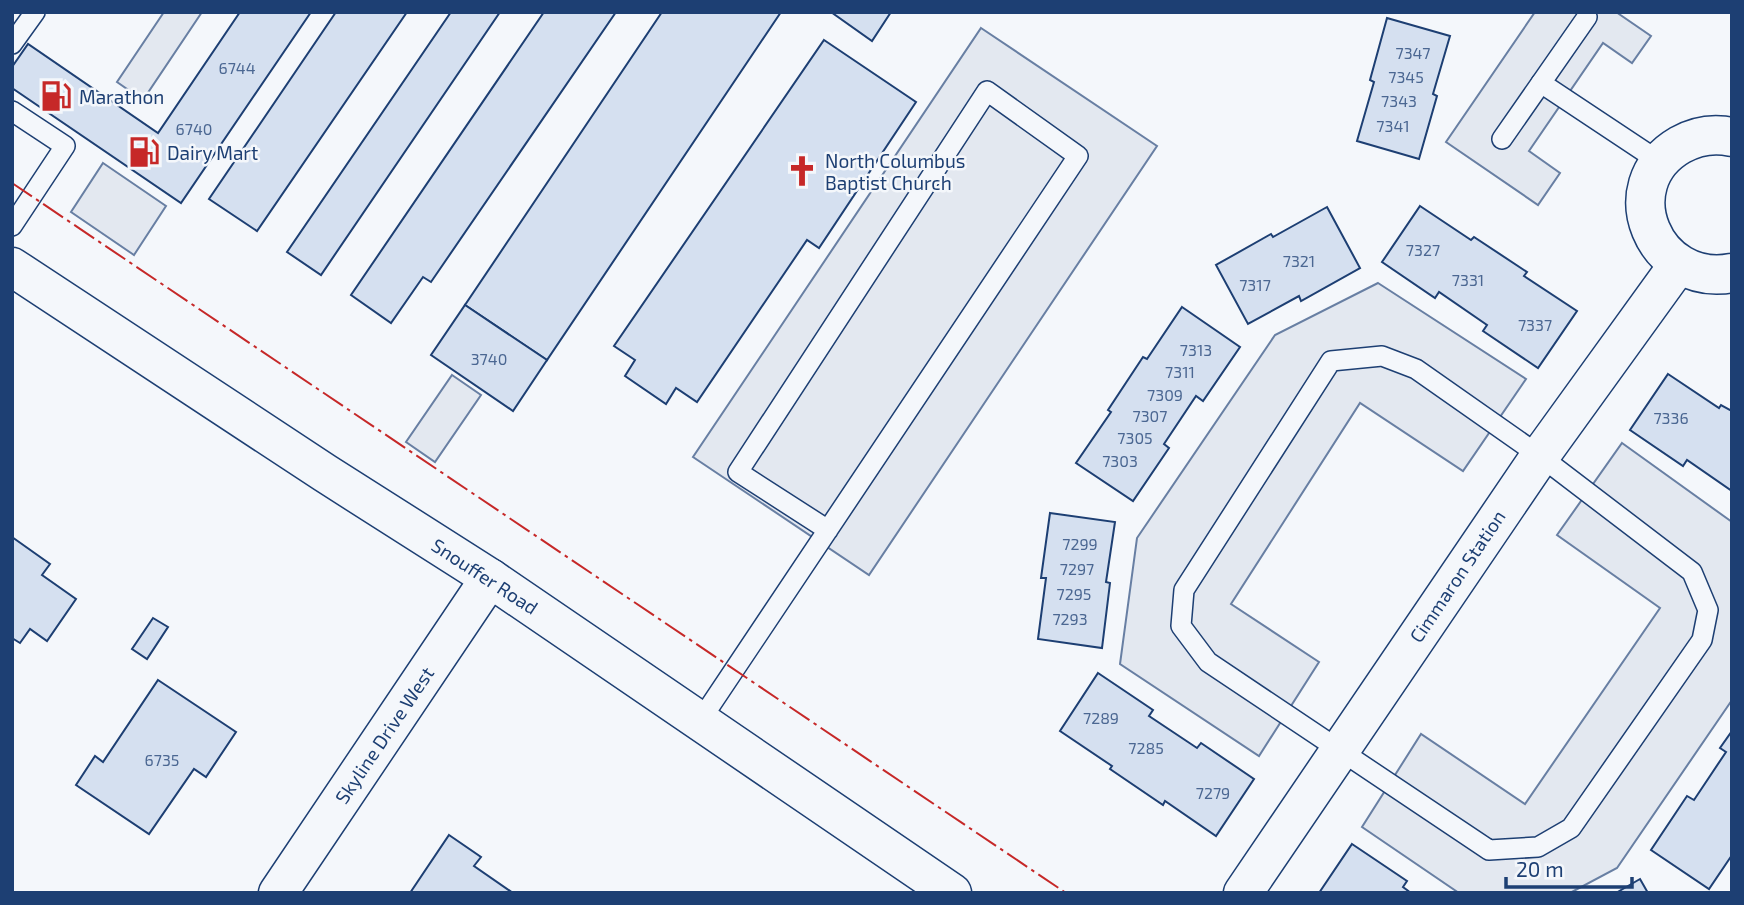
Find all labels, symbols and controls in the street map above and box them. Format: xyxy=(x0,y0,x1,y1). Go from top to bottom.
house number: 7347 xyxy=(1395,43,1431,62)
house number: 6744 xyxy=(218,58,256,77)
house number: 7345 xyxy=(1388,67,1424,86)
fuel station icon: Marathon xyxy=(39,79,73,113)
place label: Marathon xyxy=(79,85,164,108)
house number: 7343 xyxy=(1381,91,1417,110)
house number: 7341 xyxy=(1376,116,1410,135)
house number: 6740 xyxy=(176,119,212,138)
fuel station icon: Dairy Mart xyxy=(127,135,161,169)
place label: Dairy Mart xyxy=(167,141,258,164)
place label: North Columbus Baptist Church xyxy=(825,149,965,194)
church icon: North Columbus Baptist Church xyxy=(785,154,819,188)
house number: 7327 xyxy=(1406,240,1440,259)
house number: 7321 xyxy=(1283,251,1315,270)
house number: 7331 xyxy=(1452,270,1484,289)
house number: 7317 xyxy=(1239,275,1271,294)
house number: 7337 xyxy=(1518,315,1552,334)
house number: 7313 xyxy=(1180,340,1212,359)
house number: 3740 xyxy=(471,349,507,368)
house number: 7311 xyxy=(1165,362,1195,381)
house number: 7309 xyxy=(1147,385,1183,404)
house number: 7307 xyxy=(1133,406,1167,425)
house number: 7336 xyxy=(1653,408,1689,427)
house number: 7305 xyxy=(1117,428,1153,447)
house number: 7303 xyxy=(1102,451,1138,470)
street label: Cimmaron Station xyxy=(1404,505,1510,647)
street label: Snouffer Road xyxy=(428,533,542,619)
house number: 7299 xyxy=(1062,534,1098,553)
house number: 7297 xyxy=(1060,559,1094,578)
house number: 7295 xyxy=(1057,584,1091,603)
house number: 7293 xyxy=(1052,609,1088,628)
street label: Skyline Drive West xyxy=(330,662,438,808)
house number: 7289 xyxy=(1083,708,1119,727)
house number: 7285 xyxy=(1128,738,1164,757)
house number: 6735 xyxy=(145,750,179,769)
house number: 7279 xyxy=(1196,783,1230,802)
scale bar xyxy=(1506,846,1632,890)
text: 20 m xyxy=(1516,856,1564,881)

